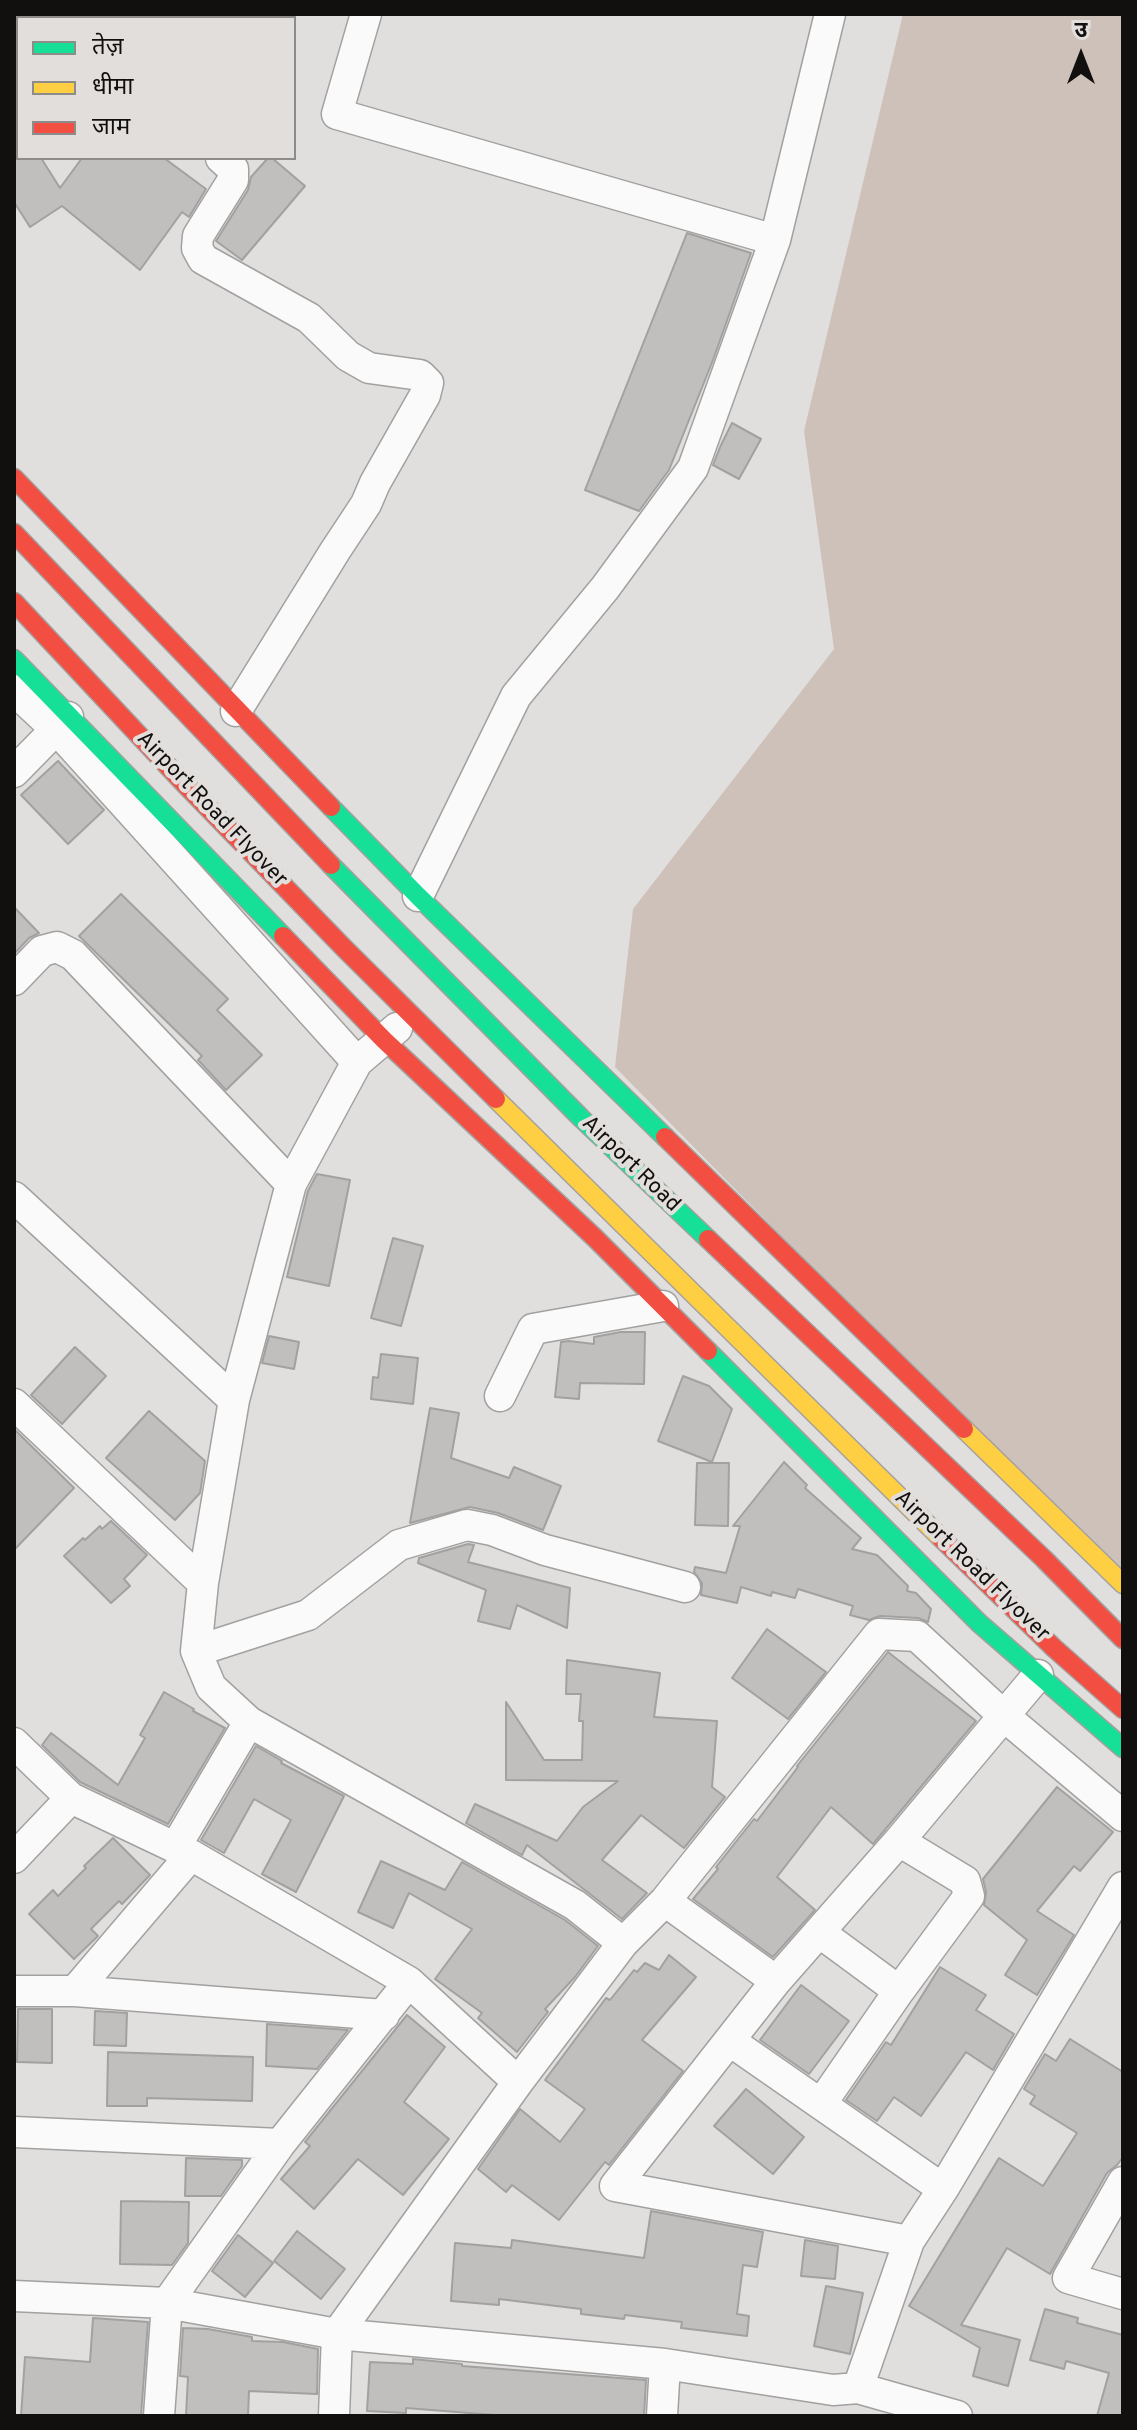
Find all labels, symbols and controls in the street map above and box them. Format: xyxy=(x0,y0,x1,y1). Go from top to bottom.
legend xyxy=(16,16,296,160)
north arrow xyxy=(1041,16,1121,96)
text: उ xyxy=(1075,18,1087,45)
text: तेज़ xyxy=(92,33,124,63)
text: धीमा xyxy=(92,73,134,103)
text: जाम xyxy=(92,113,130,143)
street label: Airport Road Flyover xyxy=(130,727,292,893)
street label: Airport Road xyxy=(575,1111,685,1219)
street label: Airport Road Flyover xyxy=(888,1486,1054,1648)

